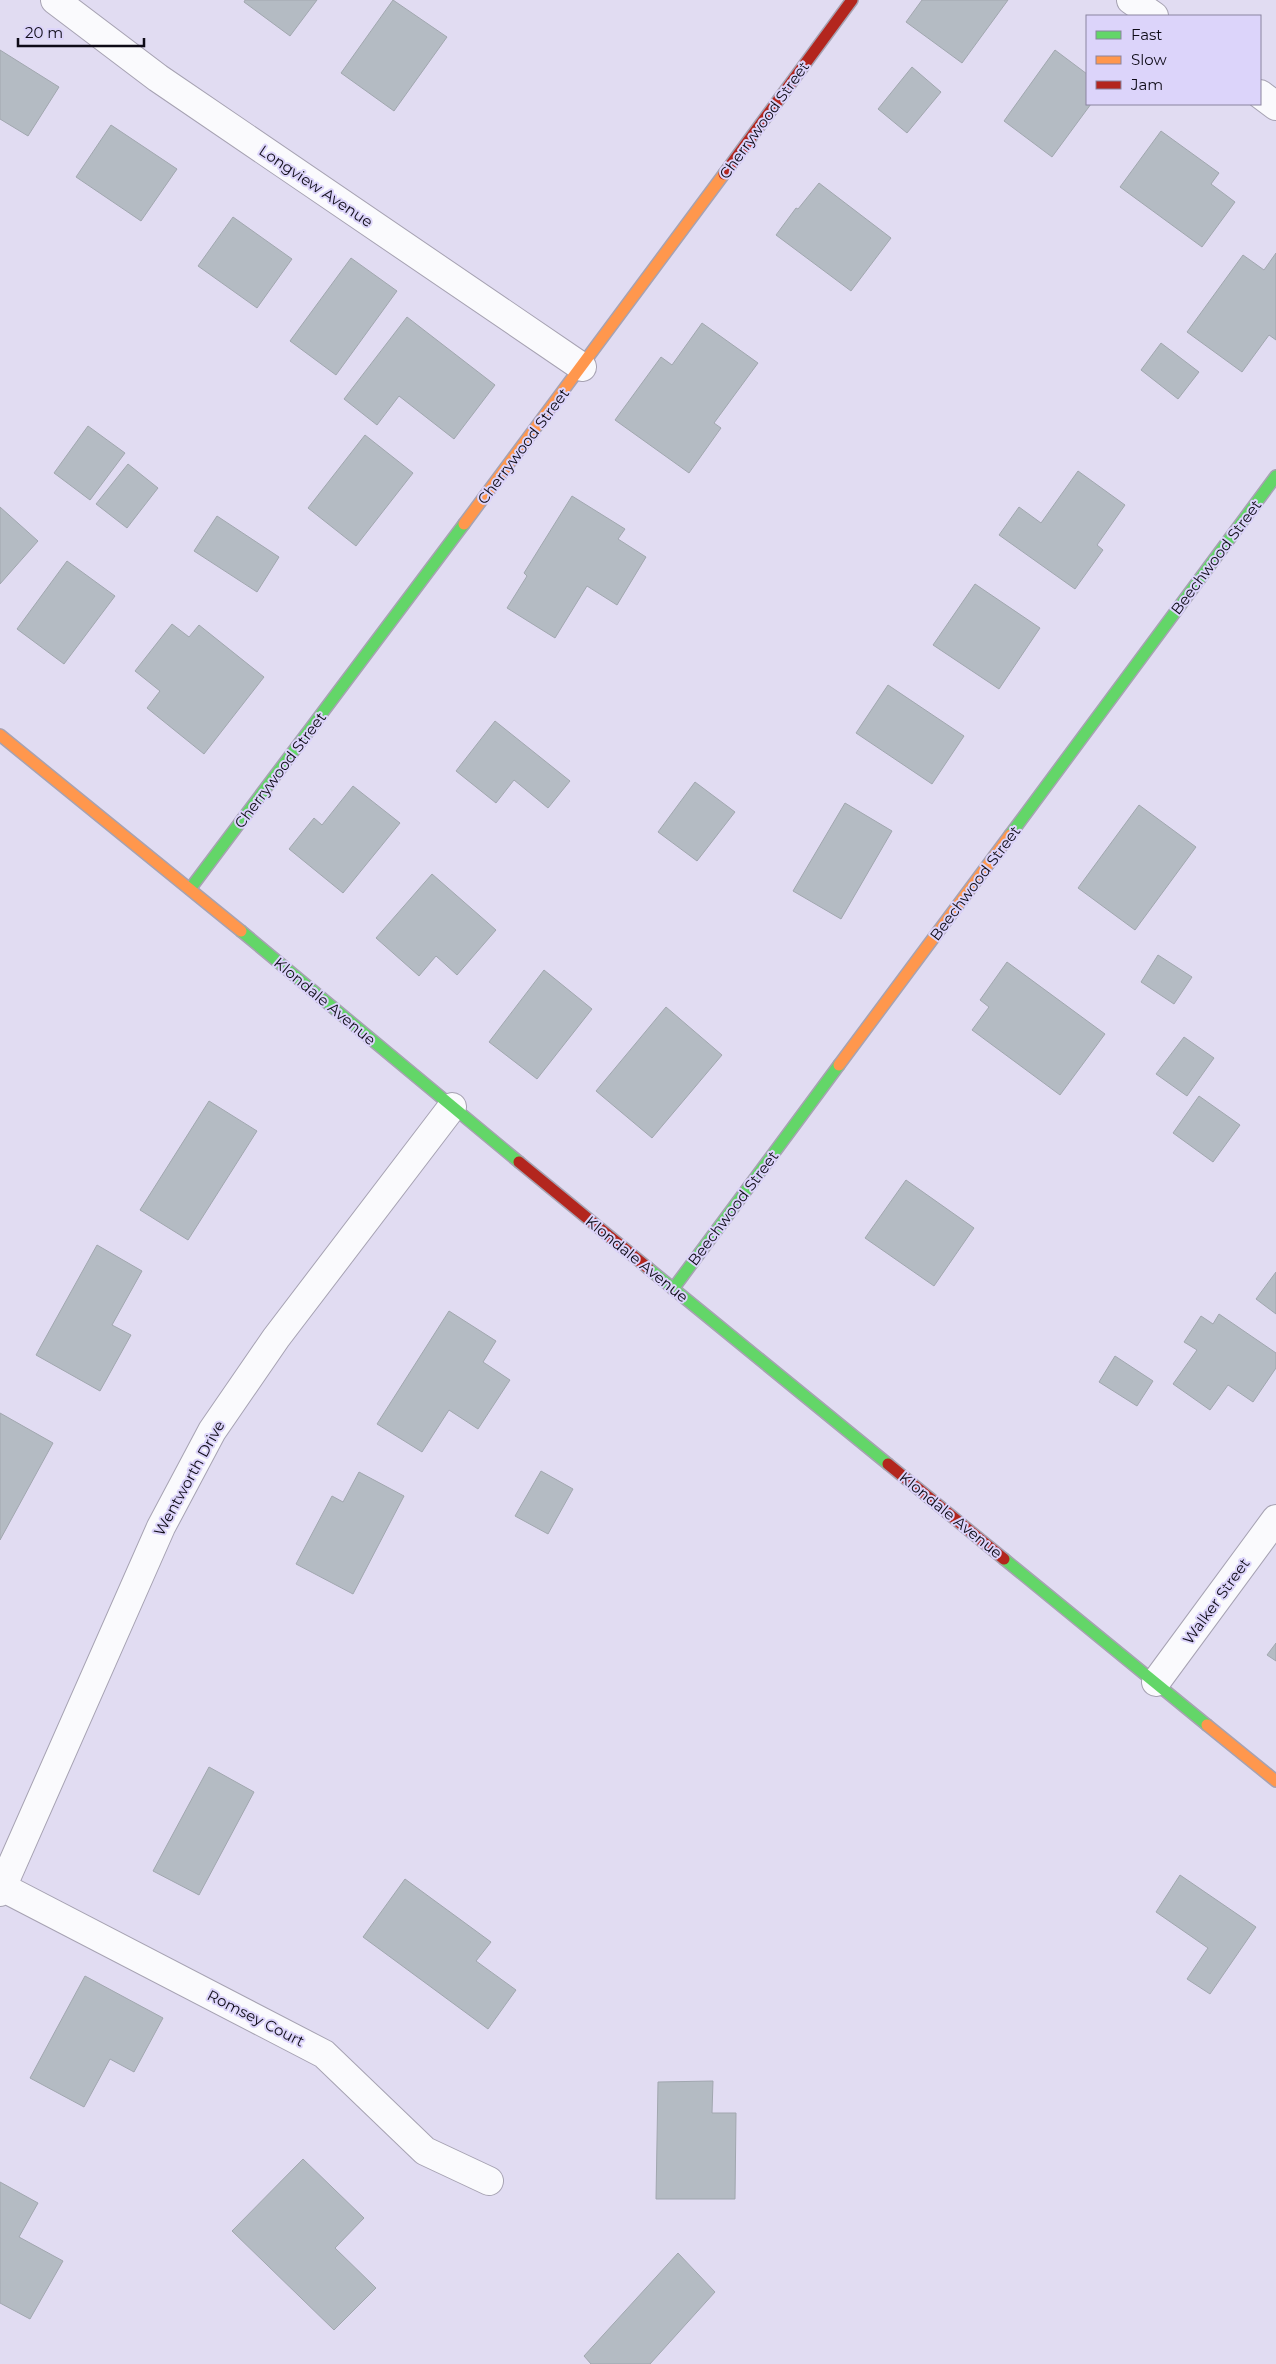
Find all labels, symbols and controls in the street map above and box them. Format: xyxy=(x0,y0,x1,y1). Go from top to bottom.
scale bar xyxy=(18,15,144,47)
legend xyxy=(1086,15,1261,105)
text: 20 m xyxy=(25,23,63,42)
text: Fast xyxy=(1131,25,1162,44)
text: Slow xyxy=(1131,50,1167,69)
street label: Cherrywood Street xyxy=(715,57,813,183)
text: Jam xyxy=(1130,75,1163,94)
street label: Longview Avenue xyxy=(255,141,377,231)
street label: Cherrywood Street xyxy=(473,384,573,508)
street label: Beechwood Street xyxy=(1167,496,1265,618)
street label: Cherrywood Street xyxy=(230,708,330,832)
street label: Beechwood Street xyxy=(926,822,1024,944)
street label: Klondale Avenue xyxy=(270,953,380,1049)
street label: Beechwood Street xyxy=(684,1147,782,1269)
street label: Klondale Avenue xyxy=(582,1212,692,1306)
street label: Wentworth Drive xyxy=(149,1417,229,1539)
street label: Klondale Avenue xyxy=(896,1468,1006,1562)
street label: Walker Street xyxy=(1178,1554,1254,1648)
street label: Romsey Court xyxy=(204,1985,308,2051)

